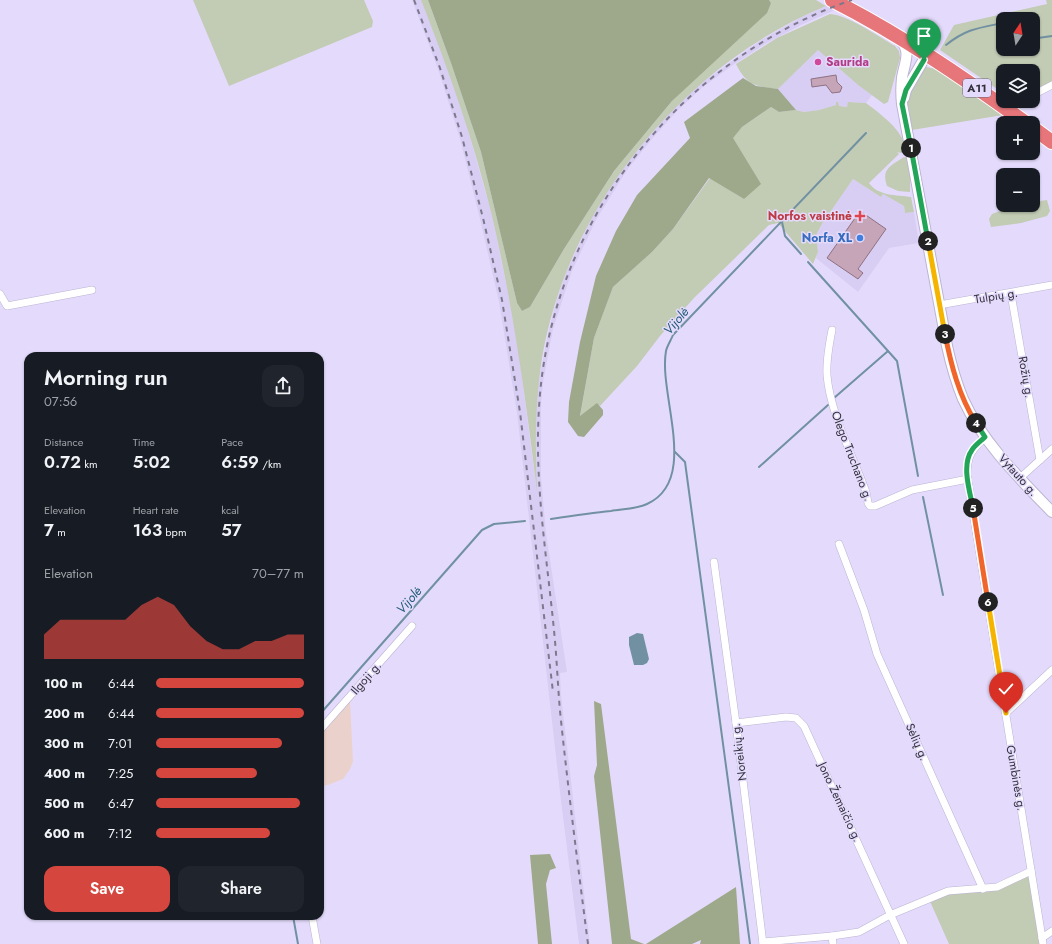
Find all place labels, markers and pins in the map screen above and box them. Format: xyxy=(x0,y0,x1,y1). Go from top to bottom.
pin xyxy=(907,19,941,60)
place label: Saurida xyxy=(826,53,869,71)
marker: Saurida xyxy=(813,57,823,67)
pin: 1 xyxy=(901,138,921,158)
place label: Norfos vaistinė xyxy=(768,207,852,225)
marker: Norfos vaistinė xyxy=(855,211,865,221)
place label: Norfa XL xyxy=(802,229,853,247)
pin: 2 xyxy=(918,231,938,251)
marker: Norfa XL xyxy=(855,233,865,243)
pin: 3 xyxy=(935,324,955,344)
pin: 4 xyxy=(966,413,986,433)
pin: 5 xyxy=(963,498,983,518)
pin: 6 xyxy=(978,592,998,612)
pin xyxy=(989,672,1023,713)

